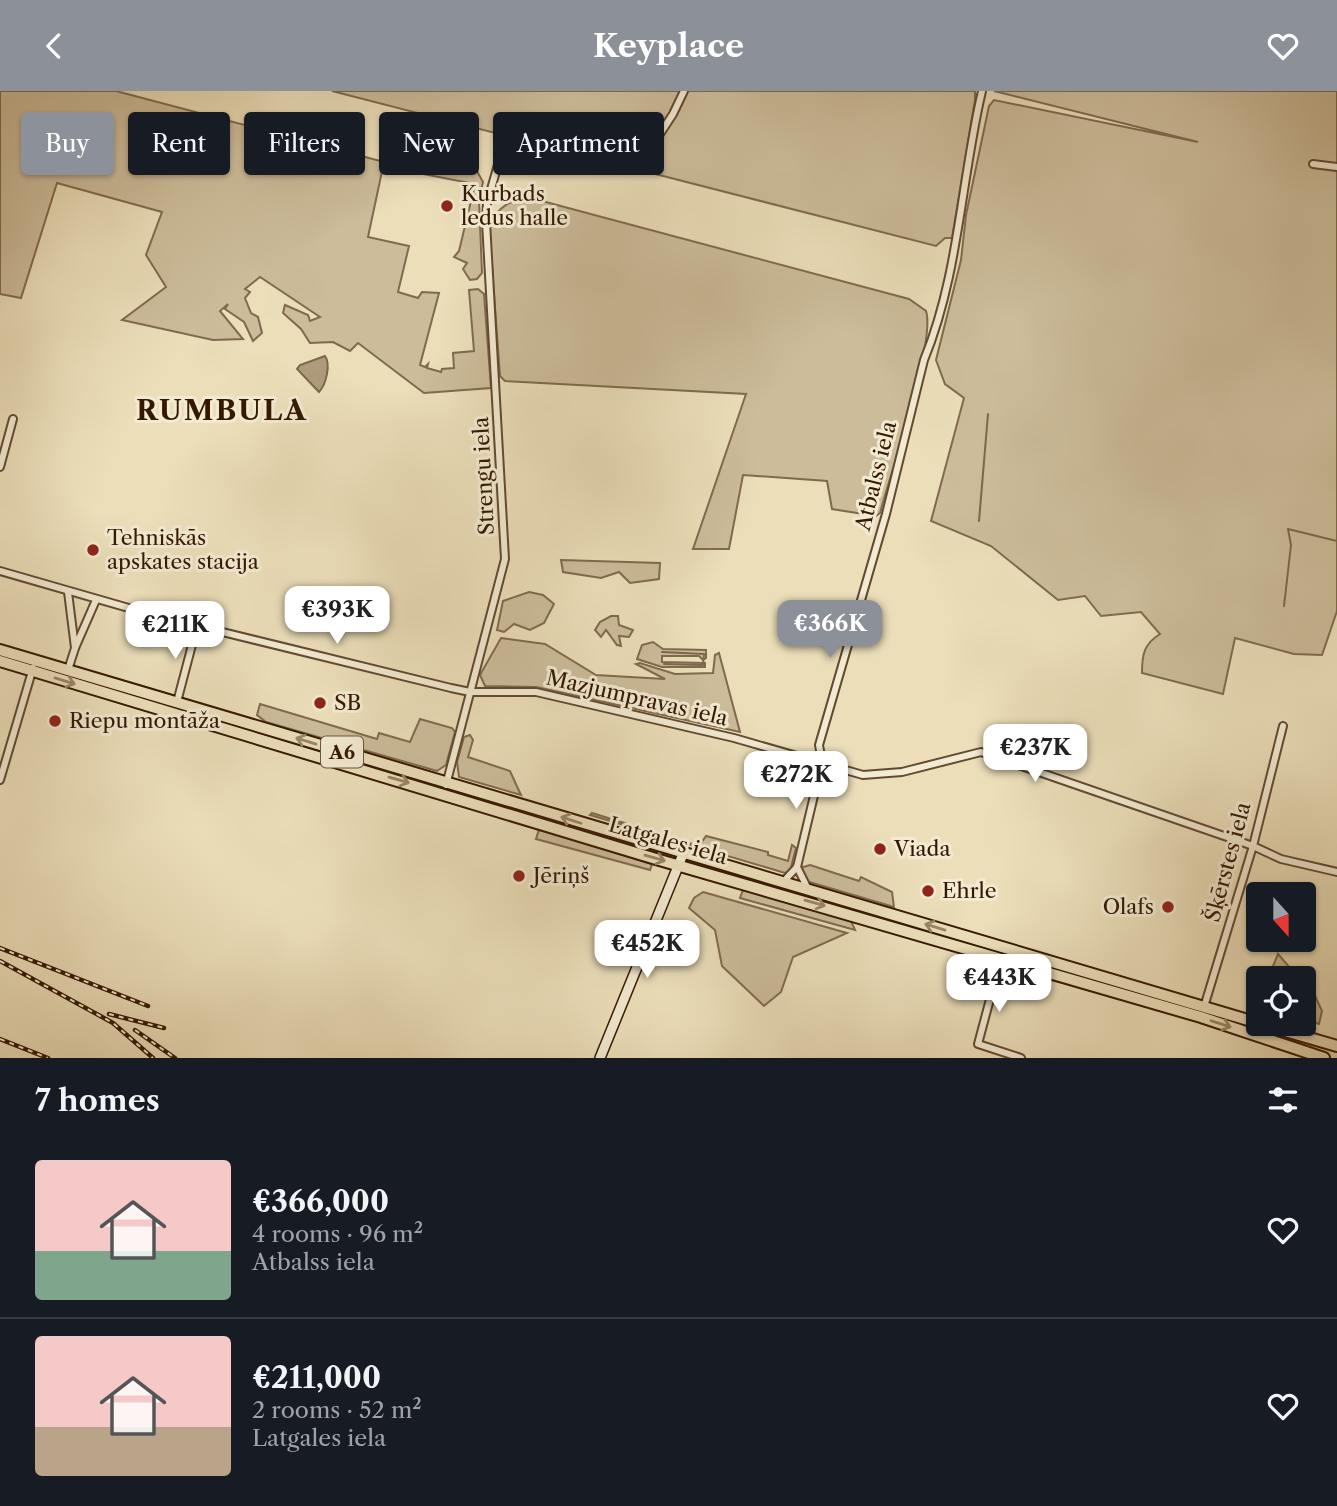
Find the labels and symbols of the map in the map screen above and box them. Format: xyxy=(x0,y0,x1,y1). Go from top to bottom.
place label: Kurbads ledus halle xyxy=(461,181,568,230)
marker: Kurbads ledus halle xyxy=(439,198,455,214)
district label: RUMBULA xyxy=(136,393,308,427)
street label: Strengu iela xyxy=(468,415,499,536)
street label: Atbalss iela xyxy=(850,418,901,534)
place label: Tehniskās apskates stacija xyxy=(107,525,260,574)
marker: Tehniskās apskates stacija xyxy=(85,542,101,558)
pin: €393K xyxy=(288,587,386,646)
pin: €211K xyxy=(126,601,224,661)
pin: €366K xyxy=(781,601,879,660)
street label: Mazjumpravas iela xyxy=(544,664,731,731)
one-way arrow xyxy=(54,675,76,688)
place label: SB xyxy=(334,690,361,715)
marker: SB xyxy=(312,695,328,711)
place label: Riepu montāža xyxy=(69,708,221,733)
marker: Riepu montāža xyxy=(47,713,63,729)
pin: €237K xyxy=(986,725,1084,784)
one-way arrow xyxy=(295,734,317,747)
road number: A6 xyxy=(321,737,363,767)
pin: €272K xyxy=(747,751,845,811)
one-way arrow xyxy=(388,774,410,787)
street label: Šķērstes iela xyxy=(1200,798,1257,925)
street label: Latgales iela xyxy=(606,812,731,870)
one-way arrow xyxy=(560,813,582,825)
place label: Viada xyxy=(893,836,951,861)
marker: Viada xyxy=(872,841,888,857)
one-way arrow xyxy=(644,853,666,866)
place label: Jēriņš xyxy=(530,863,589,889)
marker: Jēriņš xyxy=(511,868,527,884)
place label: Ehrle xyxy=(942,878,996,903)
north arrow xyxy=(1246,882,1316,952)
marker: Ehrle xyxy=(920,883,936,899)
place label: Olafs xyxy=(1103,894,1154,919)
one-way arrow xyxy=(804,898,826,911)
marker: Olafs xyxy=(1160,899,1176,915)
one-way arrow xyxy=(924,919,946,932)
pin: €452K xyxy=(598,921,696,980)
pin: €443K xyxy=(950,955,1048,1014)
one-way arrow xyxy=(1210,1019,1232,1031)

